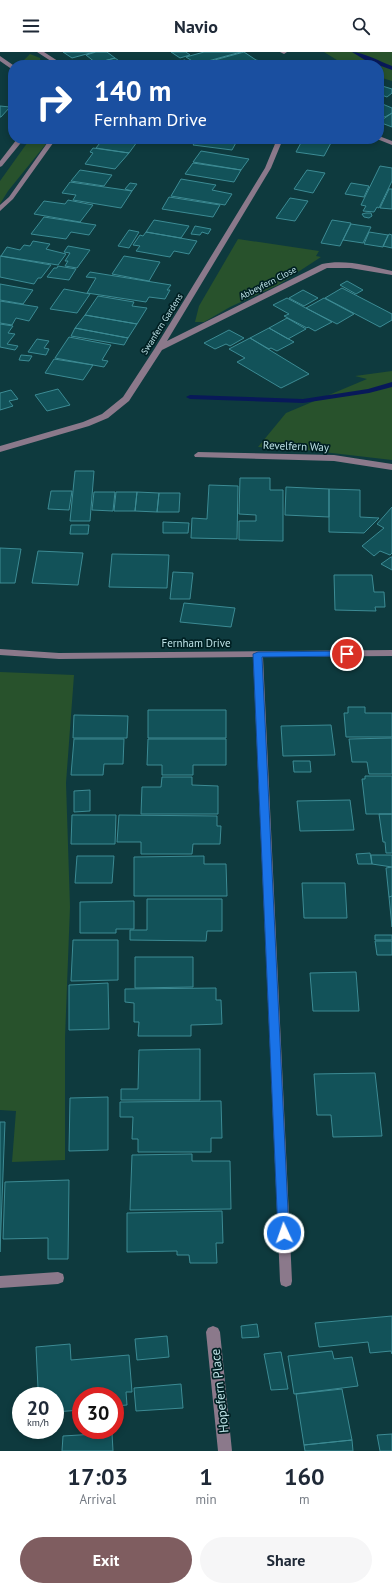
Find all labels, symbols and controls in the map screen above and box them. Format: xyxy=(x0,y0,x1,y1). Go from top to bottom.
icon: menu xyxy=(20,15,42,37)
text: Navio xyxy=(174,15,218,38)
icon: search xyxy=(350,15,372,37)
text: 140 m xyxy=(94,72,171,109)
icon: right xyxy=(28,76,80,128)
text: Fernham Drive xyxy=(94,108,207,131)
street label: Abbeyfern Close xyxy=(238,263,298,302)
street label: Swanfern Gardens xyxy=(138,291,185,356)
street label: Revelfern Way xyxy=(263,438,330,454)
street label: Fernham Drive xyxy=(161,636,231,650)
pin xyxy=(330,637,364,671)
icon: arrive xyxy=(336,643,358,665)
position arrow xyxy=(263,1212,305,1254)
street label: Hopefern Place xyxy=(207,1348,232,1434)
speed limit sign: 30 xyxy=(72,1387,124,1439)
text: 20 xyxy=(27,1395,49,1421)
text: km/h xyxy=(27,1416,49,1429)
text: 17:03 xyxy=(67,1461,128,1492)
text: 1 xyxy=(199,1461,213,1492)
text: 160 xyxy=(284,1461,325,1492)
text: Arrival xyxy=(80,1491,116,1508)
text: min xyxy=(195,1491,217,1508)
text: m xyxy=(299,1491,310,1508)
button: Exit xyxy=(20,1537,192,1583)
button: Share xyxy=(200,1537,372,1583)

